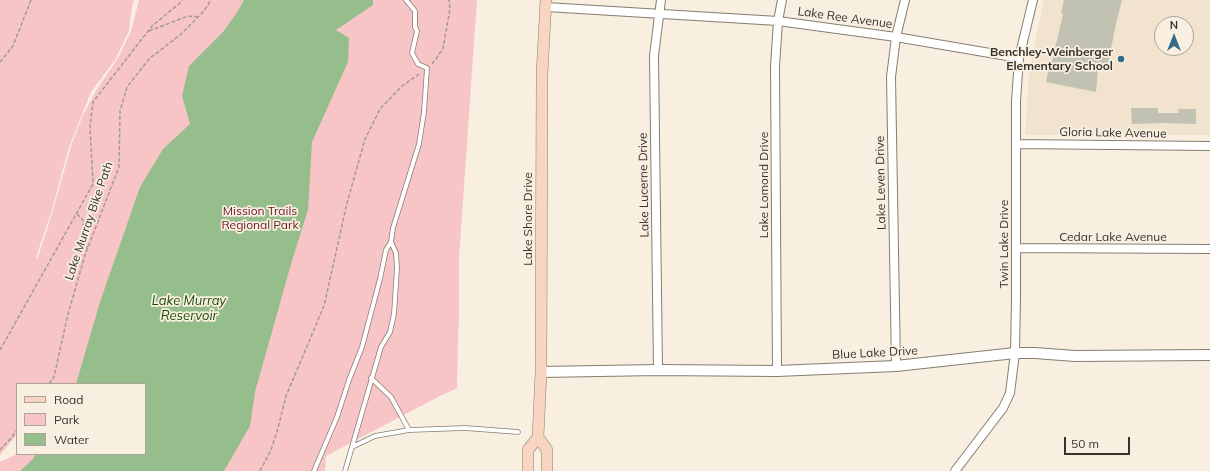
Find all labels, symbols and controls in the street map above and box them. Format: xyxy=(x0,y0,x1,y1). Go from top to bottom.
street label: Lake Ree Avenue xyxy=(797,4,893,32)
north arrow xyxy=(1154,16,1194,56)
text: N xyxy=(1170,18,1178,32)
place label: Benchley-Weinberger Elementary School xyxy=(990,45,1113,73)
marker: Benchley-Weinberger Elementary School xyxy=(1116,54,1126,64)
street label: Gloria Lake Avenue xyxy=(1059,125,1167,141)
street label: Lake Lucerne Drive xyxy=(636,132,652,238)
street label: Lake Lomond Drive xyxy=(757,132,771,238)
street label: Lake Leven Drive xyxy=(873,136,889,230)
street label: Lake Murray Bike Path xyxy=(62,160,116,282)
street label: Lake Shore Drive xyxy=(521,172,535,266)
street label: Twin Lake Drive xyxy=(997,200,1011,288)
park label: Mission Trails Regional Park xyxy=(221,204,299,232)
street label: Cedar Lake Avenue xyxy=(1059,230,1167,244)
water label: Lake Murray Reservoir xyxy=(152,293,226,324)
street label: Blue Lake Drive xyxy=(832,344,918,362)
legend xyxy=(16,383,146,455)
text: Road xyxy=(54,392,83,407)
text: Park xyxy=(54,412,79,427)
scale bar xyxy=(1066,429,1132,455)
text: Water xyxy=(54,432,89,447)
text: 50 m xyxy=(1071,436,1099,451)

